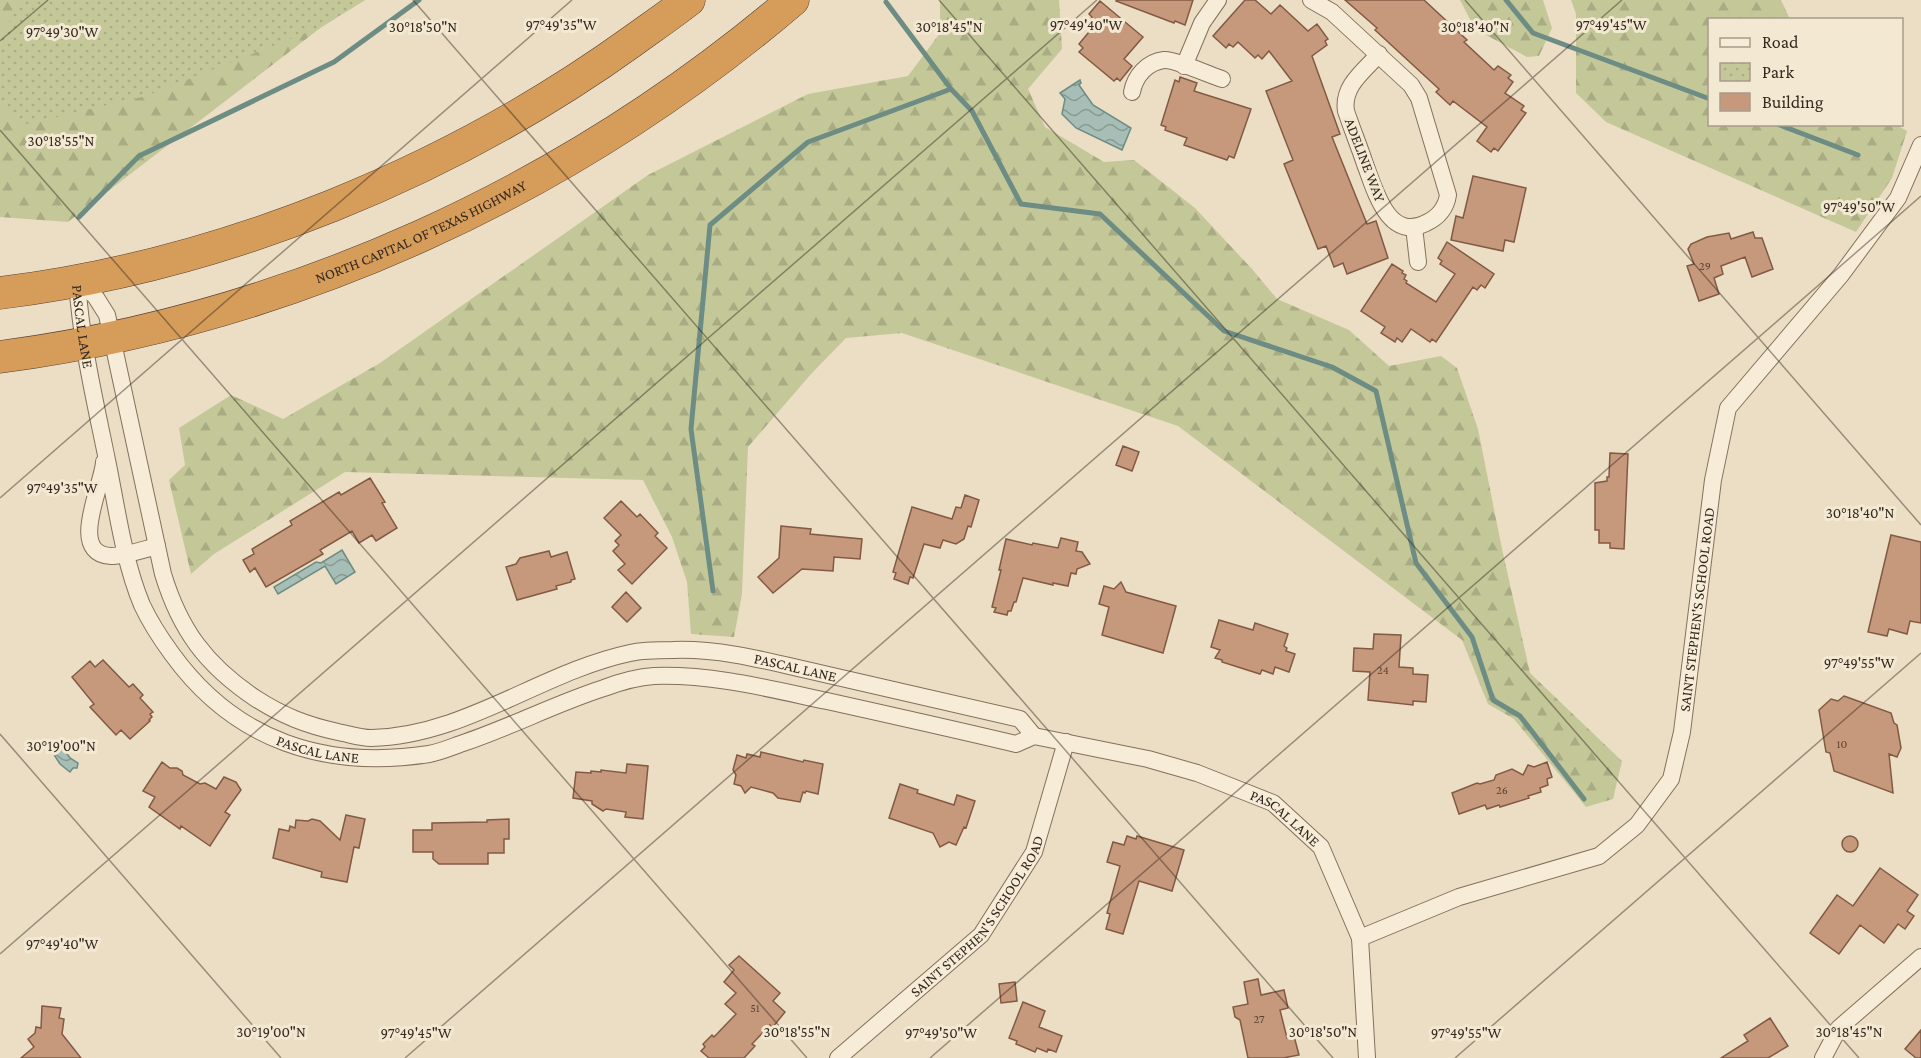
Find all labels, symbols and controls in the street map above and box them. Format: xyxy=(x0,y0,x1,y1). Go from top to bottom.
text: 97°49'35"W xyxy=(525,17,597,33)
text: 97°49'40"W xyxy=(1050,17,1122,33)
text: 97°49'45"W xyxy=(1575,17,1647,33)
legend xyxy=(1708,18,1903,126)
text: 30°18'50"N xyxy=(389,19,457,35)
text: 30°18'45"N xyxy=(915,19,983,35)
text: 30°18'40"N xyxy=(1441,19,1509,35)
text: 97°49'30"W xyxy=(26,24,98,40)
text: Road xyxy=(1762,32,1799,52)
text: Park xyxy=(1762,62,1794,82)
text: Building xyxy=(1762,92,1824,112)
street label: ADELINE WAY xyxy=(1342,116,1388,204)
text: 30°18'55"N xyxy=(28,133,95,149)
street label: NORTH CAPITAL OF TEXAS HIGHWAY xyxy=(313,177,529,286)
text: 97°49'50"W xyxy=(1823,199,1895,215)
house number: 29 xyxy=(1699,259,1711,273)
street label: PASCAL LANE xyxy=(69,284,96,370)
text: 97°49'35"W xyxy=(26,480,98,496)
text: 30°18'40"N xyxy=(1826,505,1894,521)
street label: SAINT STEPHEN'S SCHOOL ROAD xyxy=(1677,506,1718,713)
street label: PASCAL LANE xyxy=(753,650,838,685)
text: 97°49'55"W xyxy=(1824,655,1895,671)
house number: 24 xyxy=(1377,663,1389,677)
street label: PASCAL LANE xyxy=(274,732,360,766)
house number: 10 xyxy=(1837,737,1848,751)
text: 30°19'00"N xyxy=(26,738,96,754)
house number: 26 xyxy=(1496,783,1508,797)
street label: PASCAL LANE xyxy=(1248,787,1323,850)
street label: SAINT STEPHEN'S SCHOOL ROAD xyxy=(907,834,1046,1000)
text: 97°49'40"W xyxy=(26,936,98,952)
house number: 51 xyxy=(750,1001,760,1015)
house number: 27 xyxy=(1253,1012,1265,1026)
text: 30°19'00"N xyxy=(236,1024,306,1040)
text: 30°18'55"N xyxy=(764,1024,831,1040)
text: 30°18'50"N xyxy=(1289,1024,1357,1040)
text: 30°18'45"N xyxy=(1815,1024,1883,1040)
text: 97°49'45"W xyxy=(380,1025,452,1041)
text: 97°49'50"W xyxy=(905,1025,977,1041)
text: 97°49'55"W xyxy=(1431,1025,1502,1041)

